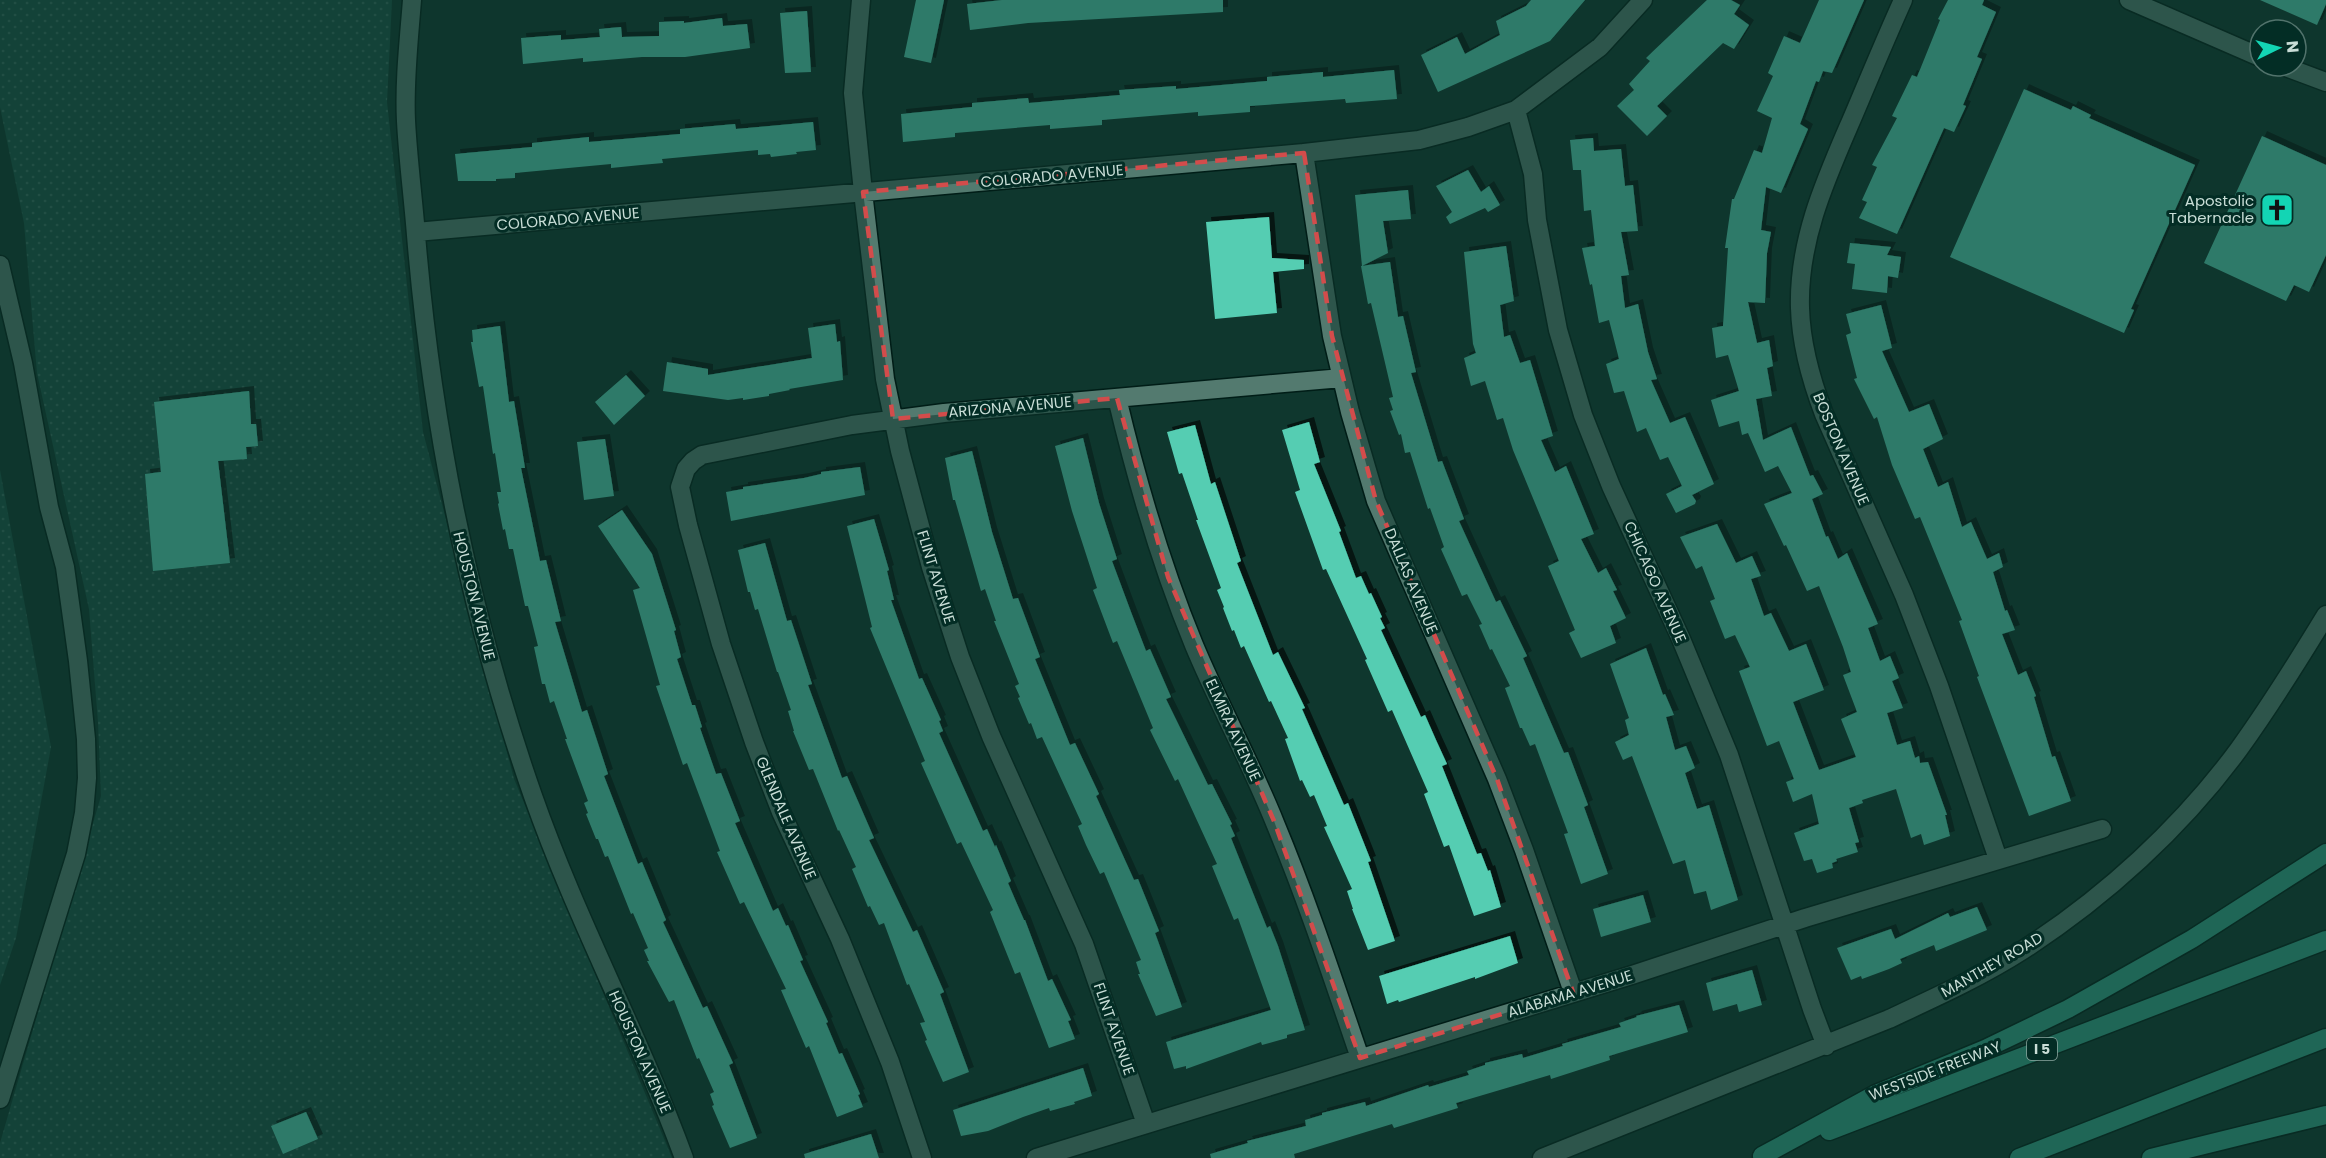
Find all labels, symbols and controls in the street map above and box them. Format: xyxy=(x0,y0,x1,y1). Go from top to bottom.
north arrow xyxy=(2248,18,2308,78)
text: N xyxy=(2280,40,2304,54)
street label: COLORADO AVENUE xyxy=(980,159,1124,192)
place label: Apostolic Tabernacle xyxy=(2169,190,2254,228)
church icon: Apostolic Tabernacle xyxy=(2259,192,2295,228)
street label: COLORADO AVENUE xyxy=(496,202,640,235)
street label: BOSTON AVENUE xyxy=(1808,389,1875,508)
street label: ARIZONA AVENUE xyxy=(947,391,1073,422)
street label: CHICAGO AVENUE xyxy=(1619,518,1692,646)
street label: DALLAS AVENUE xyxy=(1380,525,1443,637)
street label: FLINT AVENUE xyxy=(912,528,961,626)
street label: HOUSTON AVENUE xyxy=(448,529,501,662)
street label: ELMIRA AVENUE xyxy=(1201,675,1266,784)
street label: GLENDALE AVENUE xyxy=(751,753,822,882)
street label: MANTHEY ROAD xyxy=(1937,927,2046,1002)
street label: ALABAMA AVENUE xyxy=(1505,965,1635,1022)
street label: FLINT AVENUE xyxy=(1089,980,1140,1078)
street label: HOUSTON AVENUE xyxy=(604,987,677,1116)
street label: WESTSIDE FREEWAY xyxy=(1866,1036,2004,1105)
road number: I 5 xyxy=(2027,1038,2057,1060)

